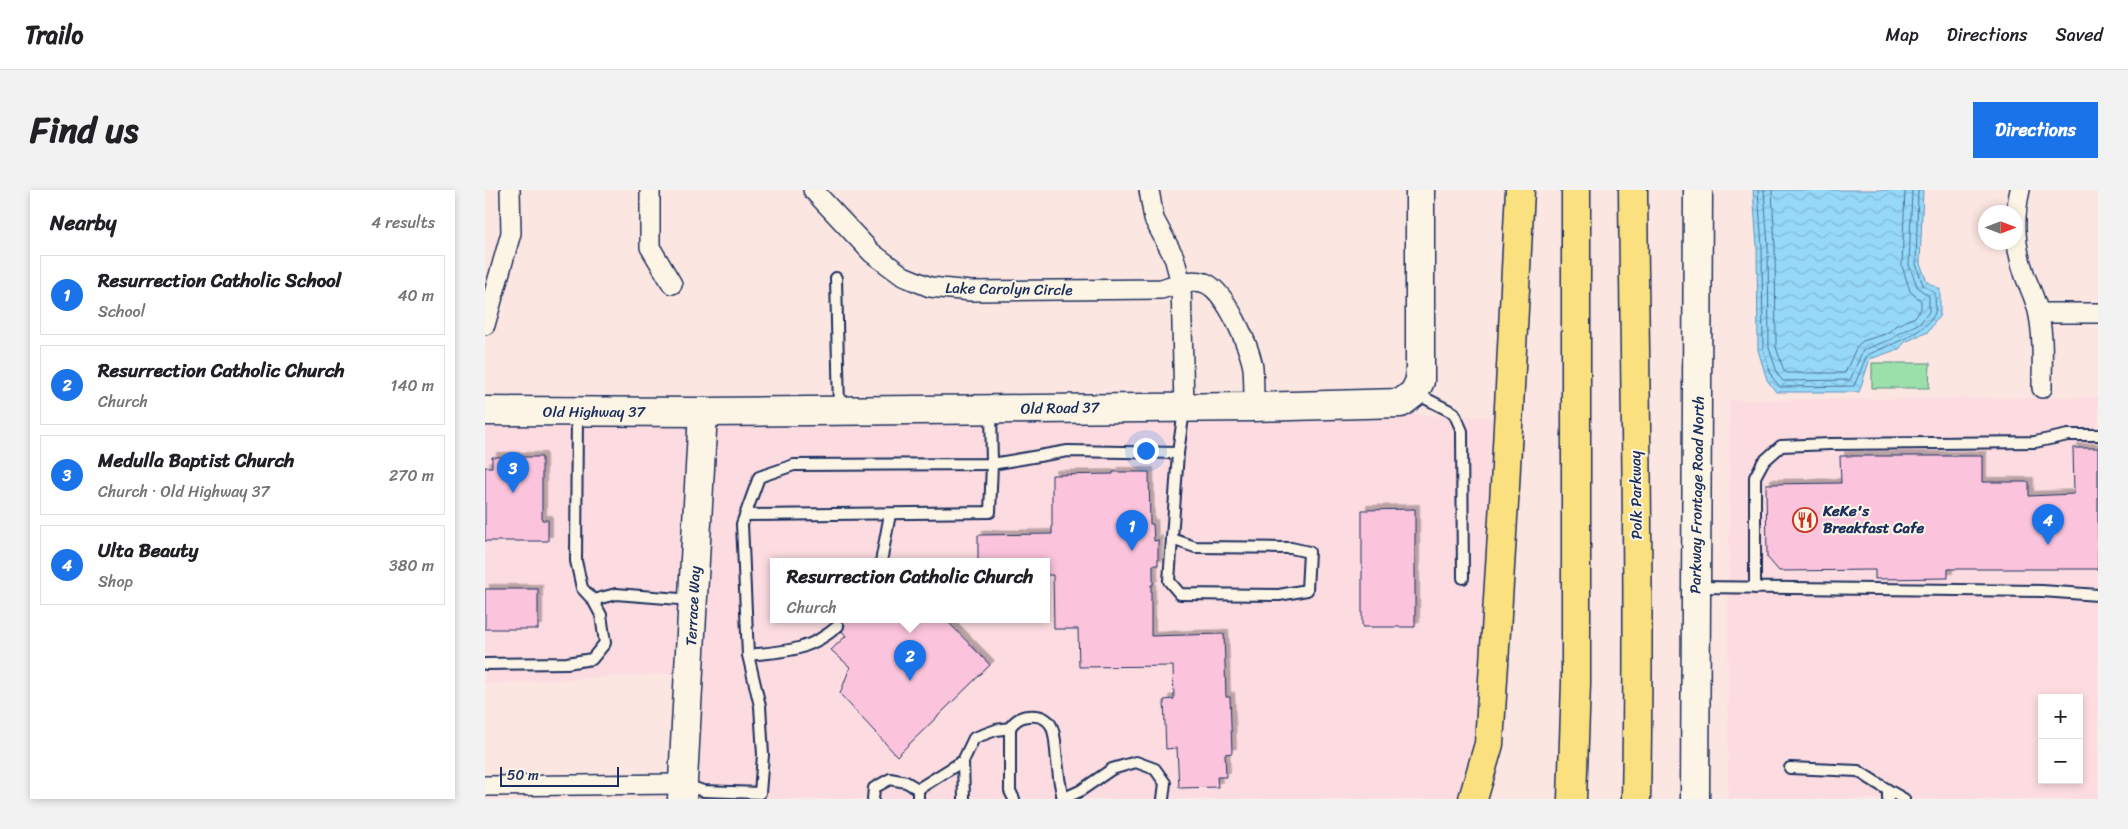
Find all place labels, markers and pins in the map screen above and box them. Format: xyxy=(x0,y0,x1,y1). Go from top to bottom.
pin: 3 xyxy=(497,452,529,493)
place label: KeKe's Breakfast Cafe xyxy=(1822,498,1925,541)
pin: 4 xyxy=(2032,504,2064,545)
restaurant icon: KeKe's Breakfast Cafe xyxy=(1792,507,1818,533)
pin: 1 xyxy=(1116,510,1148,551)
pin: 2 xyxy=(894,640,926,681)

